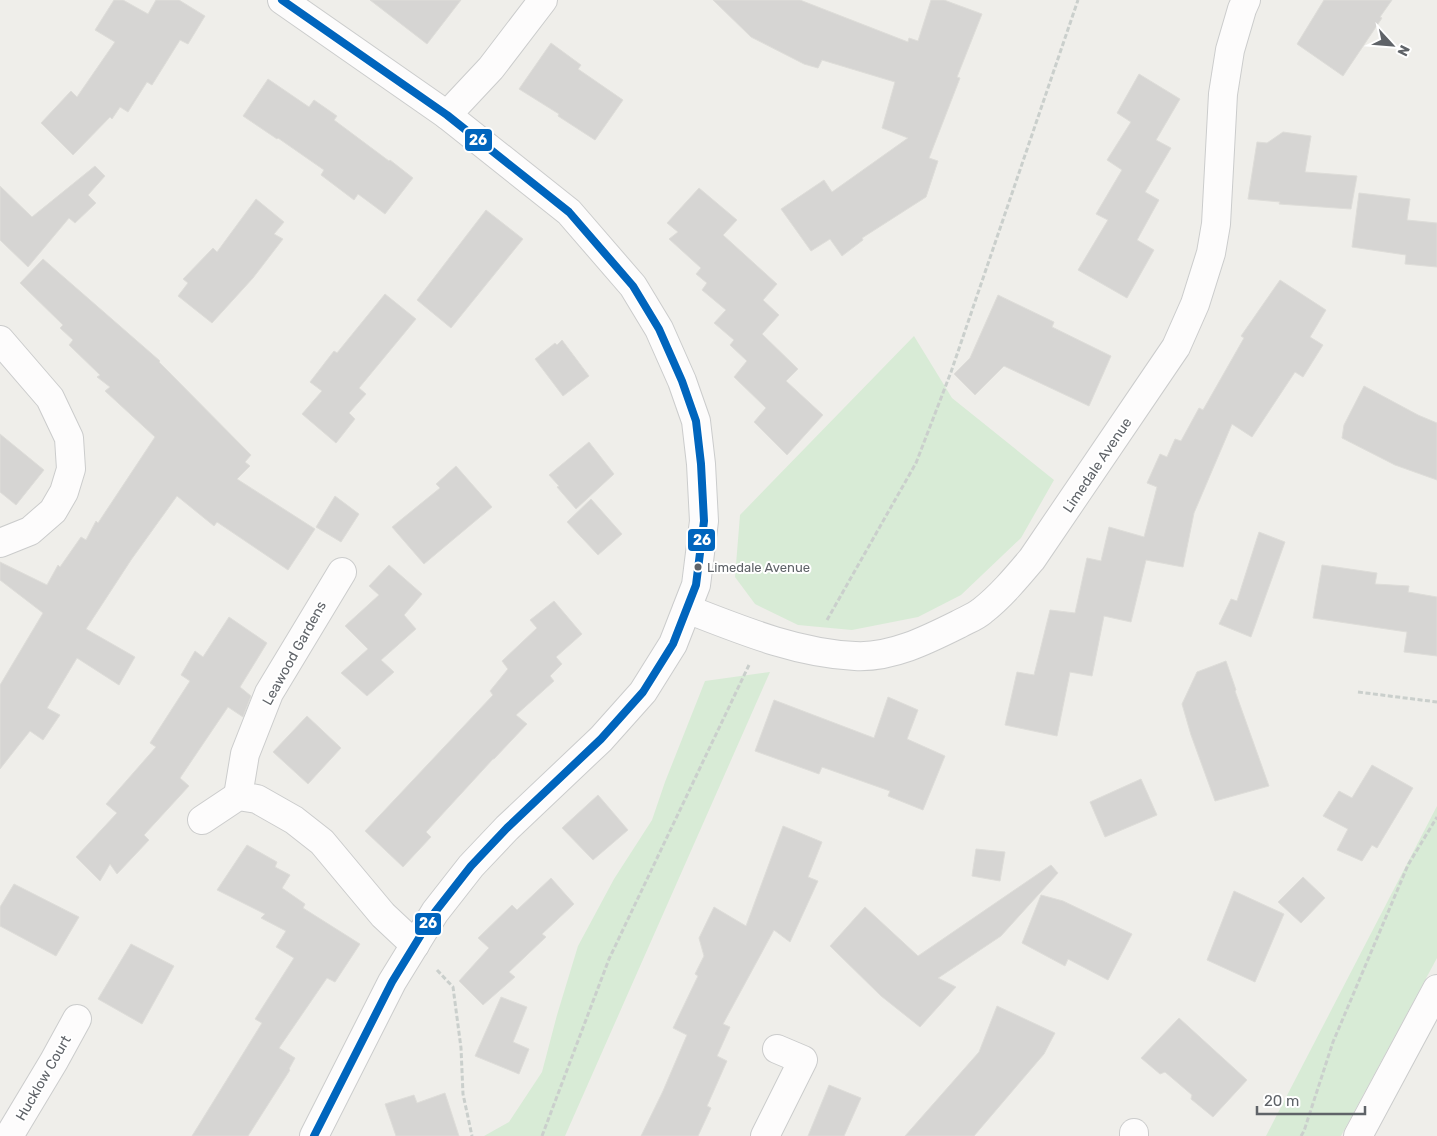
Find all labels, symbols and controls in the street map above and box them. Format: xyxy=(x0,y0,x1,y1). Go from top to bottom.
north arrow xyxy=(1367,20,1417,70)
text: N xyxy=(1393,42,1413,59)
line badge: 26 xyxy=(464,128,493,152)
text: 26 xyxy=(469,132,487,149)
street label: Limedale Avenue xyxy=(1059,414,1136,516)
line badge: 26 xyxy=(687,528,716,552)
text: 26 xyxy=(693,532,711,549)
place label: Limedale Avenue xyxy=(707,560,810,575)
marker: Limedale Avenue xyxy=(693,562,703,572)
street label: Leawood Gardens xyxy=(259,598,330,708)
line badge: 26 xyxy=(414,912,442,936)
text: 26 xyxy=(419,915,437,932)
street label: Hucklow Court xyxy=(12,1032,75,1124)
scale bar xyxy=(1257,1084,1364,1116)
text: 20 m xyxy=(1264,1092,1299,1110)

